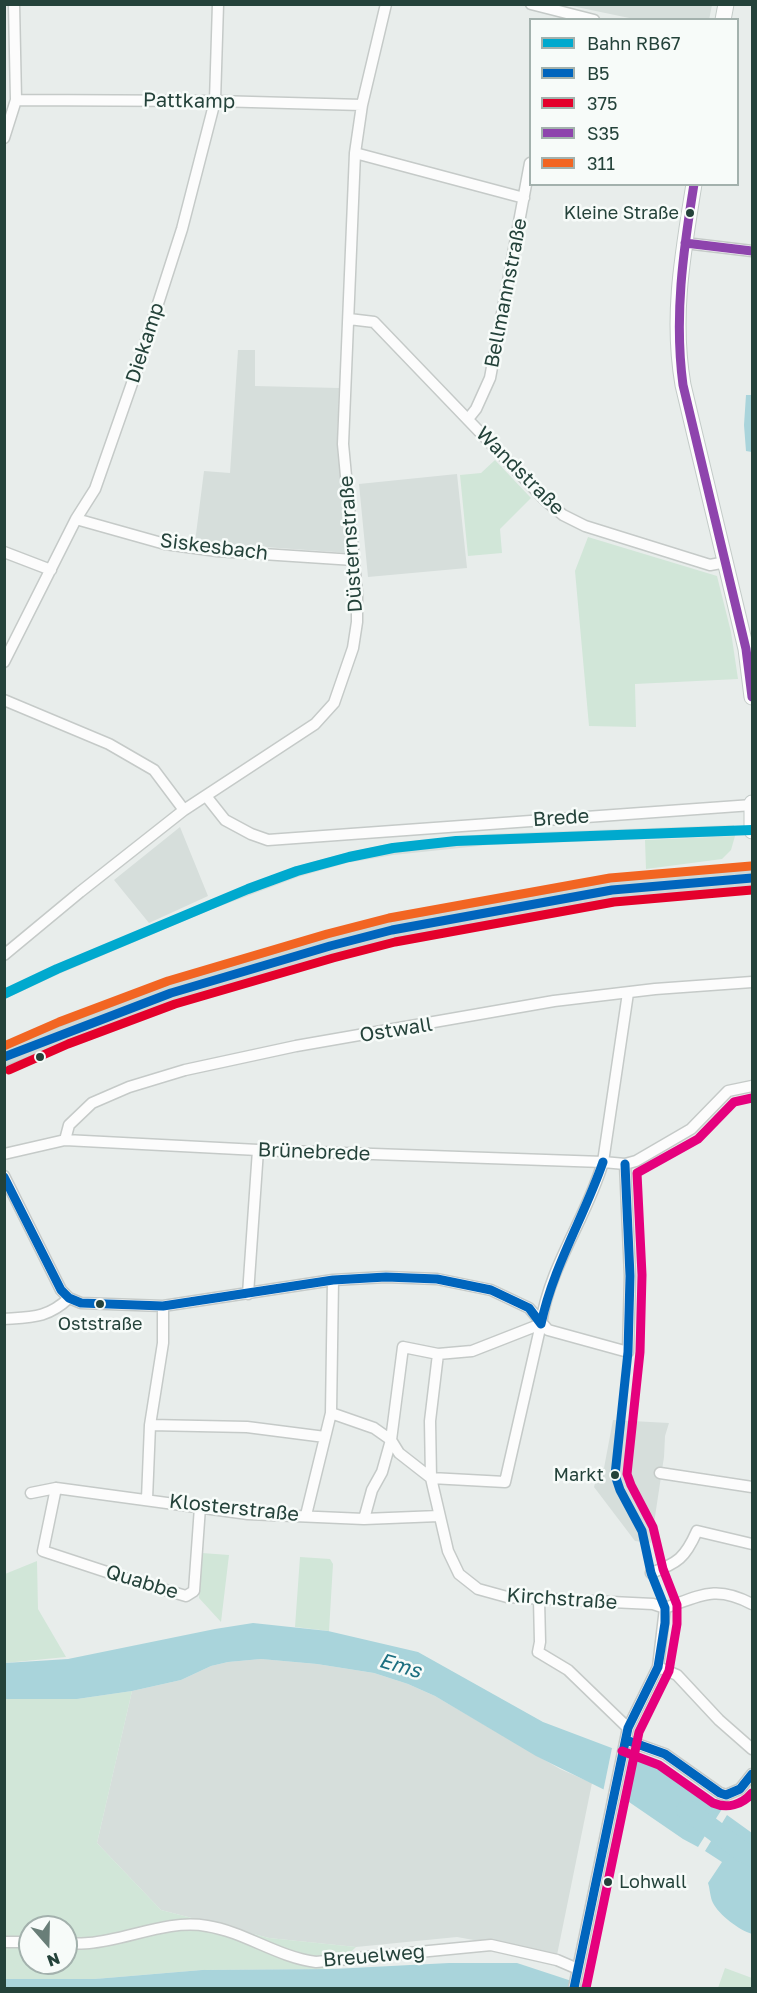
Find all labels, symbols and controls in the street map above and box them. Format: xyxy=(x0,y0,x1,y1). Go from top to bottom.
legend xyxy=(529,18,739,186)
text: Bahn RB67 xyxy=(587,32,681,54)
text: B5 xyxy=(587,62,610,84)
street label: Pattkamp xyxy=(143,88,235,114)
text: 375 xyxy=(587,92,618,114)
text: S35 xyxy=(587,122,620,144)
text: 311 xyxy=(587,152,615,174)
place label: Kleine Straße xyxy=(564,202,679,224)
marker: Kleine Straße xyxy=(684,207,696,219)
street label: Bellmannstraße xyxy=(480,216,532,370)
street label: Diekamp xyxy=(121,300,169,386)
street label: Wandstraße xyxy=(471,422,569,520)
street label: Düsternstraße xyxy=(334,475,368,613)
street label: Siskesbach xyxy=(159,528,269,566)
street label: Brede xyxy=(532,804,590,832)
street label: Ostwall xyxy=(358,1012,434,1048)
unlabelled marker xyxy=(34,1051,46,1063)
street label: Brünebrede xyxy=(257,1138,371,1166)
marker: Oststraße xyxy=(94,1298,106,1310)
place label: Oststraße xyxy=(58,1313,142,1335)
place label: Markt xyxy=(554,1464,604,1486)
marker: Markt xyxy=(609,1469,621,1481)
street label: Klosterstraße xyxy=(168,1489,300,1527)
street label: Quabbe xyxy=(103,1560,181,1604)
street label: Kirchstraße xyxy=(506,1583,618,1615)
water label: Ems xyxy=(376,1648,424,1684)
place label: Lohwall xyxy=(619,1871,687,1893)
marker: Lohwall xyxy=(602,1876,614,1888)
north arrow xyxy=(18,1915,78,1975)
street label: Breuelweg xyxy=(322,1940,426,1972)
text: N xyxy=(44,1949,63,1972)

